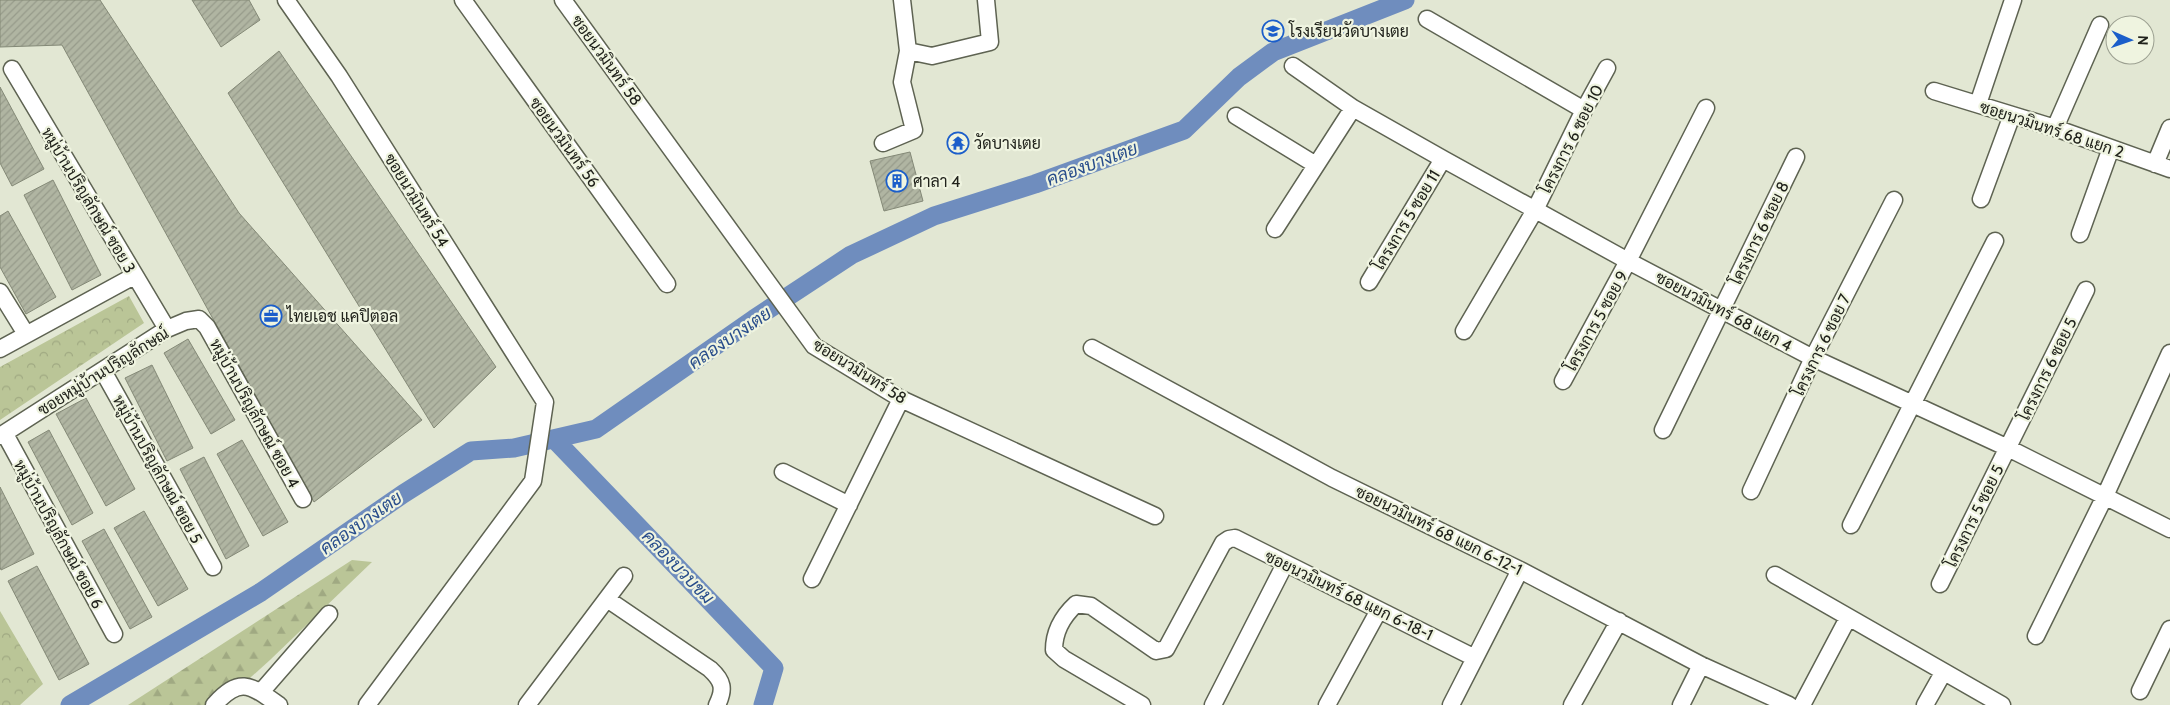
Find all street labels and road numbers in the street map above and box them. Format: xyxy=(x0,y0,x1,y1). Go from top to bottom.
street label: ซอยนวมินทร์ 58 xyxy=(567,10,648,109)
street label: โครงการ 6 ซอย 10 xyxy=(1533,80,1607,198)
street label: ซอยนวมินทร์ 56 xyxy=(526,92,606,191)
street label: ซอยนวมินทร์ 68 แยก 2 xyxy=(1977,94,2127,162)
street label: หมู่บ้านปริญลักษณ์ ซอย 3 xyxy=(36,122,142,278)
street label: ซอยนวมินทร์ 54 xyxy=(380,148,455,250)
street label: โครงการ 5 ซอย 11 xyxy=(1367,166,1444,275)
street label: โครงการ 6 ซอย 8 xyxy=(1724,177,1793,289)
street label: ซอยนวมินทร์ 68 แยก 4 xyxy=(1652,265,1797,355)
street label: โครงการ 5 ซอย 9 xyxy=(1559,267,1632,376)
street label: โครงการ 6 ซอย 7 xyxy=(1786,290,1854,401)
street label: โครงการ 6 ซอย 5 xyxy=(2012,314,2081,425)
street label: ซอยหมู่บ้านปริญลักษณ์ xyxy=(33,321,173,421)
street label: ซอยนวมินทร์ 58 xyxy=(809,332,912,408)
street label: หมู่บ้านปริญลักษณ์ ซอย 4 xyxy=(204,334,306,492)
street label: หมู่บ้านปริญลักษณ์ ซอย 5 xyxy=(107,390,209,548)
street label: หมู่บ้านปริญลักษณ์ ซอย 6 xyxy=(8,455,110,613)
street label: โครงการ 5 ซอย 5 xyxy=(1939,461,2008,572)
street label: ซอยนวมินทร์ 68 แยก 6-12-1 xyxy=(1352,479,1527,579)
street label: ซอยนวมินทร์ 68 แยก 6-18-1 xyxy=(1262,544,1437,644)

